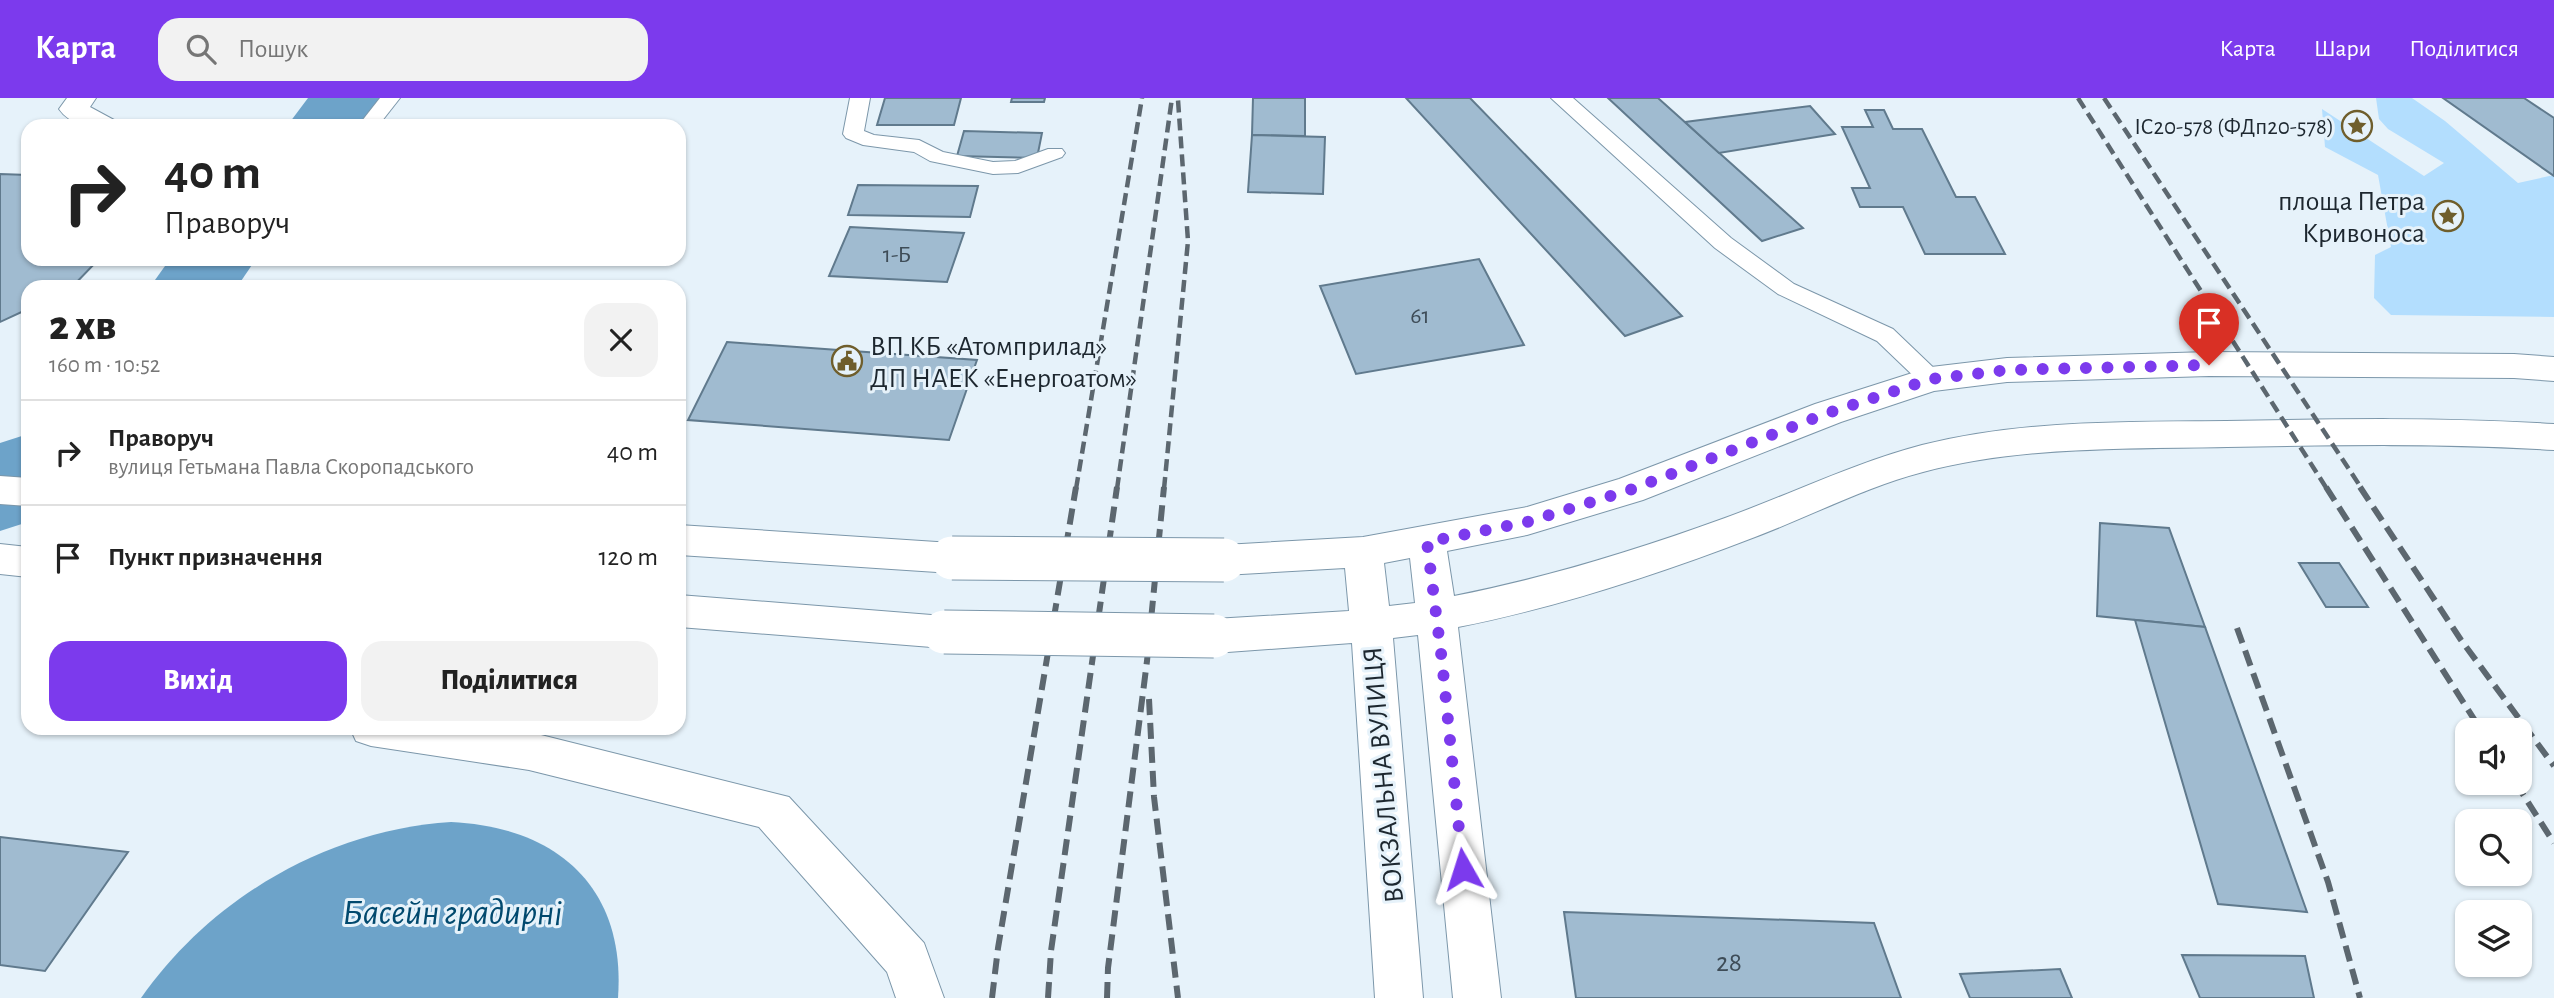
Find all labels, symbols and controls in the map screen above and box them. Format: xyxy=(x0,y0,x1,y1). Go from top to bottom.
search box xyxy=(158,18,648,81)
icon: search xyxy=(182,30,220,68)
text: Карта xyxy=(35,32,116,65)
text: Пошук xyxy=(238,36,308,62)
text: Карта xyxy=(2219,37,2276,61)
text: Шари xyxy=(2314,37,2371,61)
text: Поділитися xyxy=(2409,37,2519,61)
place icon: ІС20-578 (ФДп20-578) xyxy=(2340,109,2374,143)
place label: ІС20-578 (ФДп20-578) xyxy=(2134,116,2334,139)
icon: right xyxy=(49,147,140,238)
text: 40 m xyxy=(164,149,261,198)
place label: площа Петра Кривоноса xyxy=(2278,188,2425,248)
place icon: площа Петра Кривоноса xyxy=(2431,199,2465,233)
text: Праворуч xyxy=(164,207,290,239)
house number: 1-Б xyxy=(883,243,911,267)
pin xyxy=(2179,293,2239,365)
button: close xyxy=(584,303,658,377)
house number: 61 xyxy=(1410,304,1430,328)
icon: arrive xyxy=(2190,304,2228,342)
text: 2 хв xyxy=(49,305,116,347)
place label: ВП КБ «Атомприлад» ДП НАЕК «Енергоатом» xyxy=(870,333,1137,393)
public building icon: ВП КБ «Атомприлад» ДП НАЕК «Енергоатом» xyxy=(830,344,864,378)
text: 160 m · 10:52 xyxy=(49,354,160,377)
text: Праворуч xyxy=(108,425,214,451)
icon: right xyxy=(49,434,87,472)
text: 40 m xyxy=(607,439,658,465)
text: вулиця Гетьмана Павла Скоропадського xyxy=(108,456,474,479)
icon: arrive xyxy=(49,539,87,577)
text: Пункт призначення xyxy=(108,544,323,570)
text: 120 m xyxy=(598,544,658,570)
button: Вихід xyxy=(49,641,347,721)
button: Поділитися xyxy=(361,641,658,721)
street label: ВОКЗАЛЬНА ВУЛИЦЯ xyxy=(1359,646,1409,904)
map controls xyxy=(2455,718,2532,977)
button: sound xyxy=(2455,718,2532,795)
button: search xyxy=(2455,809,2532,886)
position arrow xyxy=(1426,832,1500,906)
water label: Басейн градирні xyxy=(342,894,562,931)
button: layers xyxy=(2455,900,2532,977)
house number: 28 xyxy=(1716,949,1742,977)

